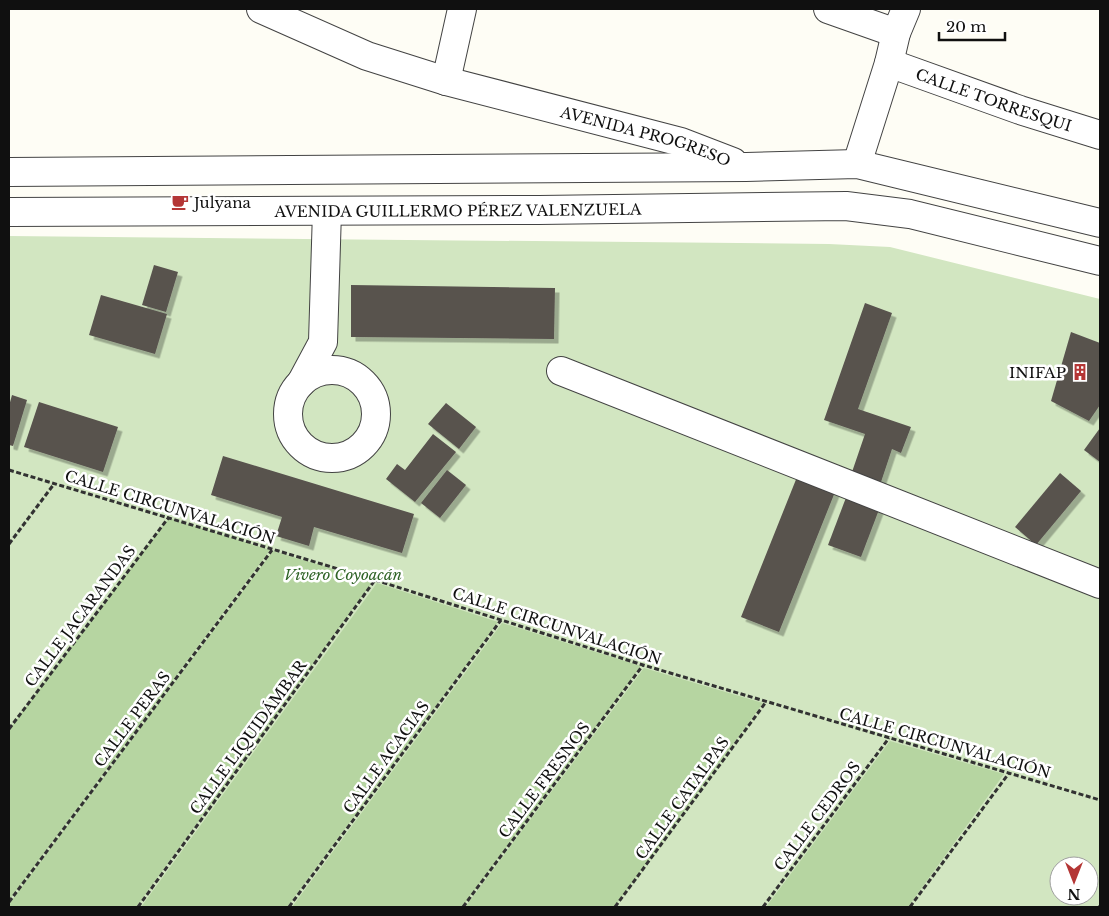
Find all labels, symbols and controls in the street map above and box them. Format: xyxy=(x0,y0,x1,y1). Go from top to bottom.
scale bar xyxy=(939,10,1005,42)
text: 20 m xyxy=(946,17,986,36)
street label: CALLE TORRESQUI xyxy=(913,64,1074,135)
street label: AVENIDA PROGRESO xyxy=(558,101,734,170)
cafe icon: Julyana xyxy=(170,192,190,212)
place label: Julyana xyxy=(192,193,252,212)
street label: AVENIDA GUILLERMO PÉREZ VALENZUELA xyxy=(273,199,642,221)
building icon: INIFAP xyxy=(1070,362,1090,382)
place label: INIFAP xyxy=(1009,363,1066,382)
street label: CALLE CIRCUNVALACIÓN xyxy=(63,466,277,548)
street label: CALLE JACARANDAS xyxy=(21,541,139,691)
park label: Vivero Coyoacán xyxy=(284,565,402,584)
street label: CALLE CIRCUNVALACIÓN xyxy=(450,583,664,669)
street label: CALLE LIQUIDÁMBAR xyxy=(186,655,311,818)
street label: CALLE PERAS xyxy=(90,667,174,771)
street label: CALLE ACACIAS xyxy=(339,697,433,817)
street label: CALLE CIRCUNVALACIÓN xyxy=(837,704,1053,782)
street label: CALLE FRESNOS xyxy=(494,718,594,842)
street label: CALLE CATALPAS xyxy=(631,733,733,863)
street label: CALLE CEDROS xyxy=(770,758,864,874)
north arrow xyxy=(1049,856,1099,906)
text: N xyxy=(1067,885,1081,903)

